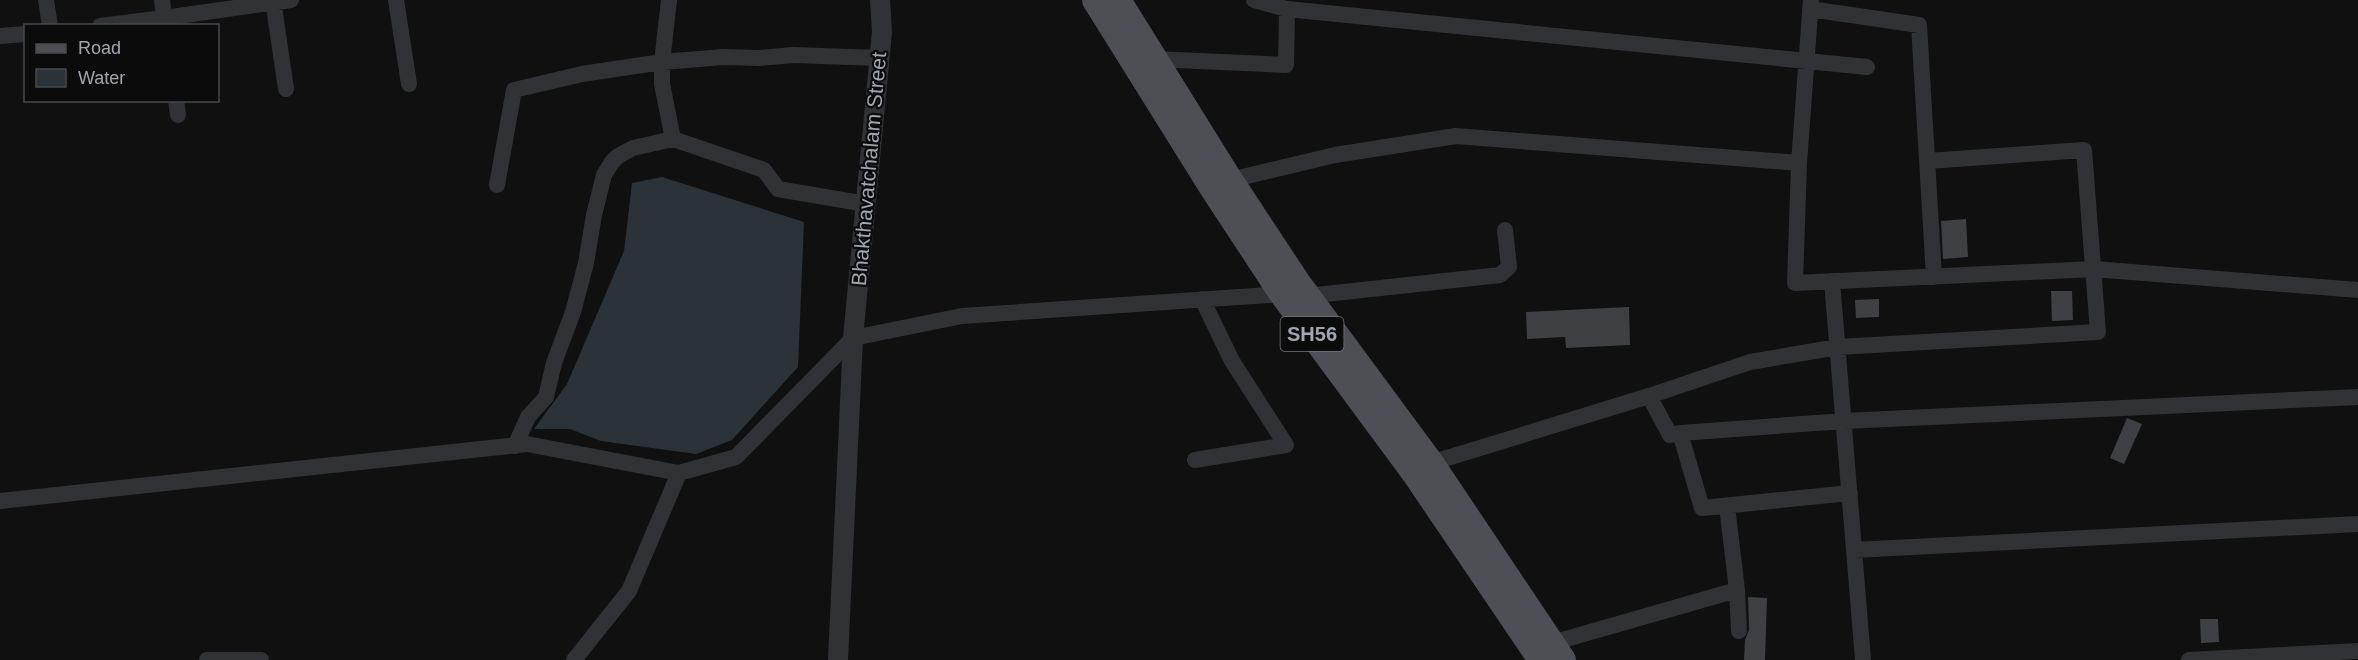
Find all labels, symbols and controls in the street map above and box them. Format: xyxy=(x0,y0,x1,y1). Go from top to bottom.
legend xyxy=(24,24,219,102)
text: Road xyxy=(78,38,121,58)
street label: Bhakthavatchalam Street xyxy=(847,51,890,287)
text: Water xyxy=(78,68,125,88)
road number: SH56 xyxy=(1280,317,1344,351)

